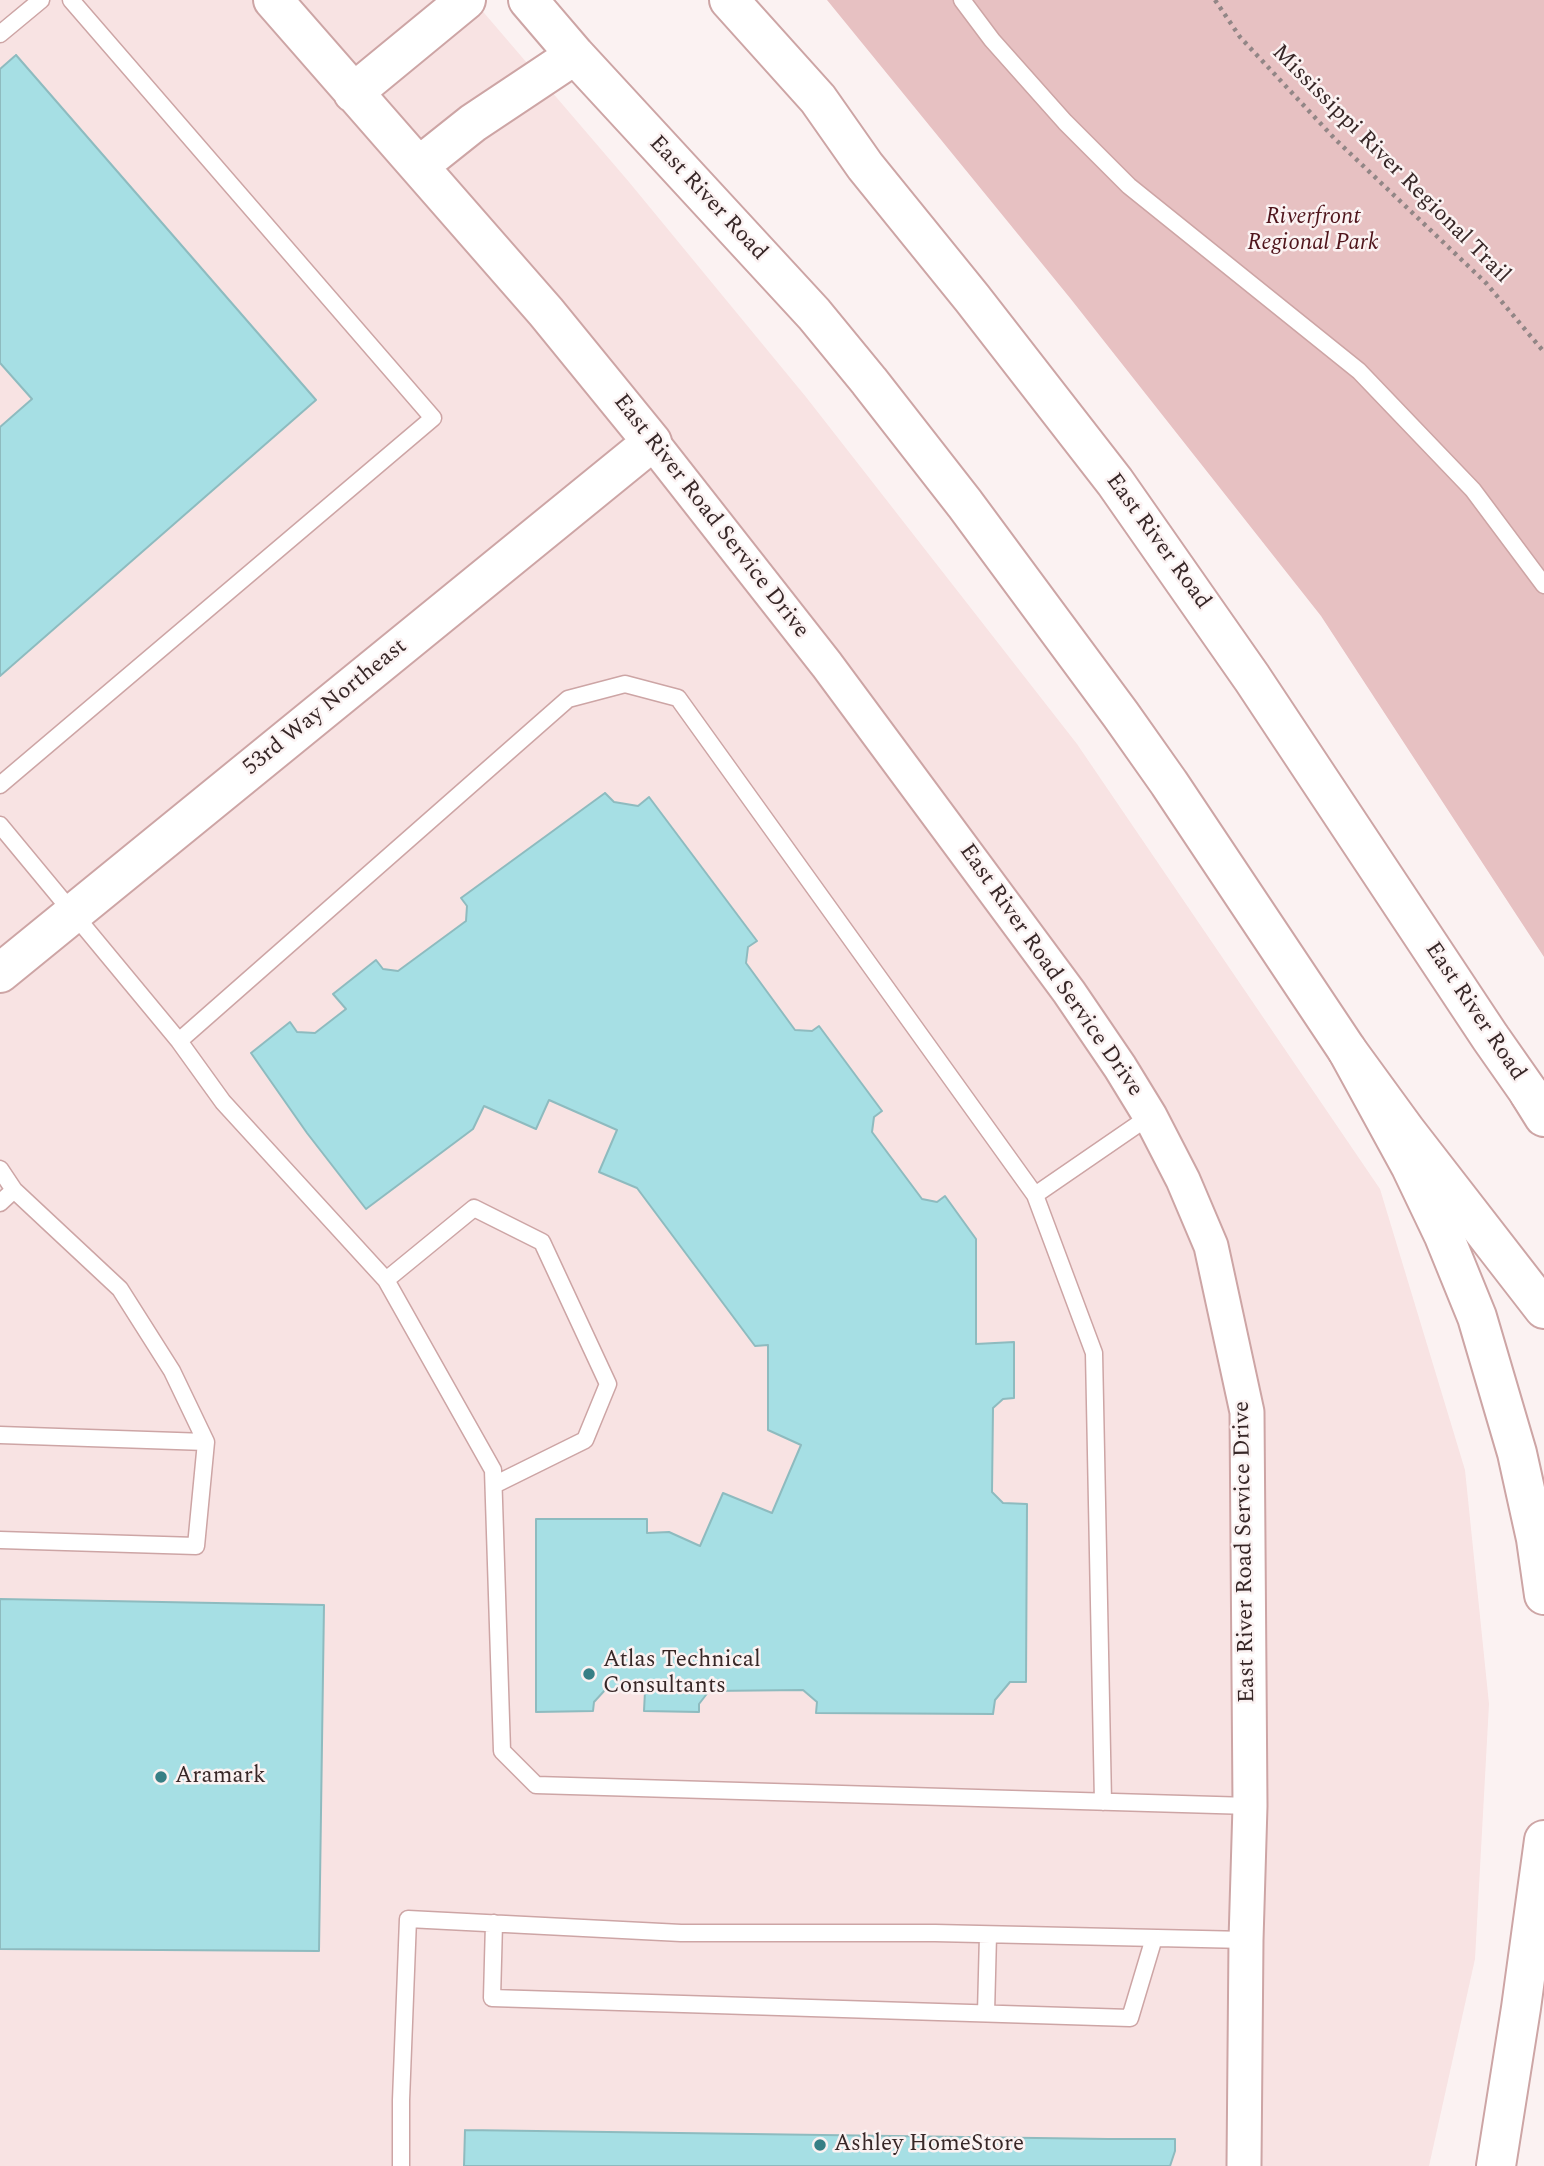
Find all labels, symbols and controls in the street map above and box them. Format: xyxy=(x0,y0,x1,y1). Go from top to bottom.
street label: Mississippi River Regional Trail xyxy=(1265,40,1515,290)
street label: East River Road xyxy=(642,131,772,267)
park label: Riverfront Regional Park xyxy=(1247,204,1379,258)
street label: East River Road Service Drive xyxy=(606,389,814,645)
street label: East River Road xyxy=(1098,469,1216,615)
street label: 53rd Way Northeast xyxy=(239,634,413,782)
street label: East River Road Service Drive xyxy=(952,839,1148,1103)
street label: East River Road xyxy=(1418,937,1530,1087)
street label: East River Road Service Drive xyxy=(1230,1401,1262,1703)
place label: Atlas Technical Consultants xyxy=(603,1647,761,1701)
marker: Atlas Technical Consultants xyxy=(581,1666,597,1682)
place label: Aramark xyxy=(175,1763,266,1791)
marker: Aramark xyxy=(153,1769,169,1785)
place label: Ashley HomeStore xyxy=(834,2131,1024,2159)
marker: Ashley HomeStore xyxy=(812,2137,828,2153)

